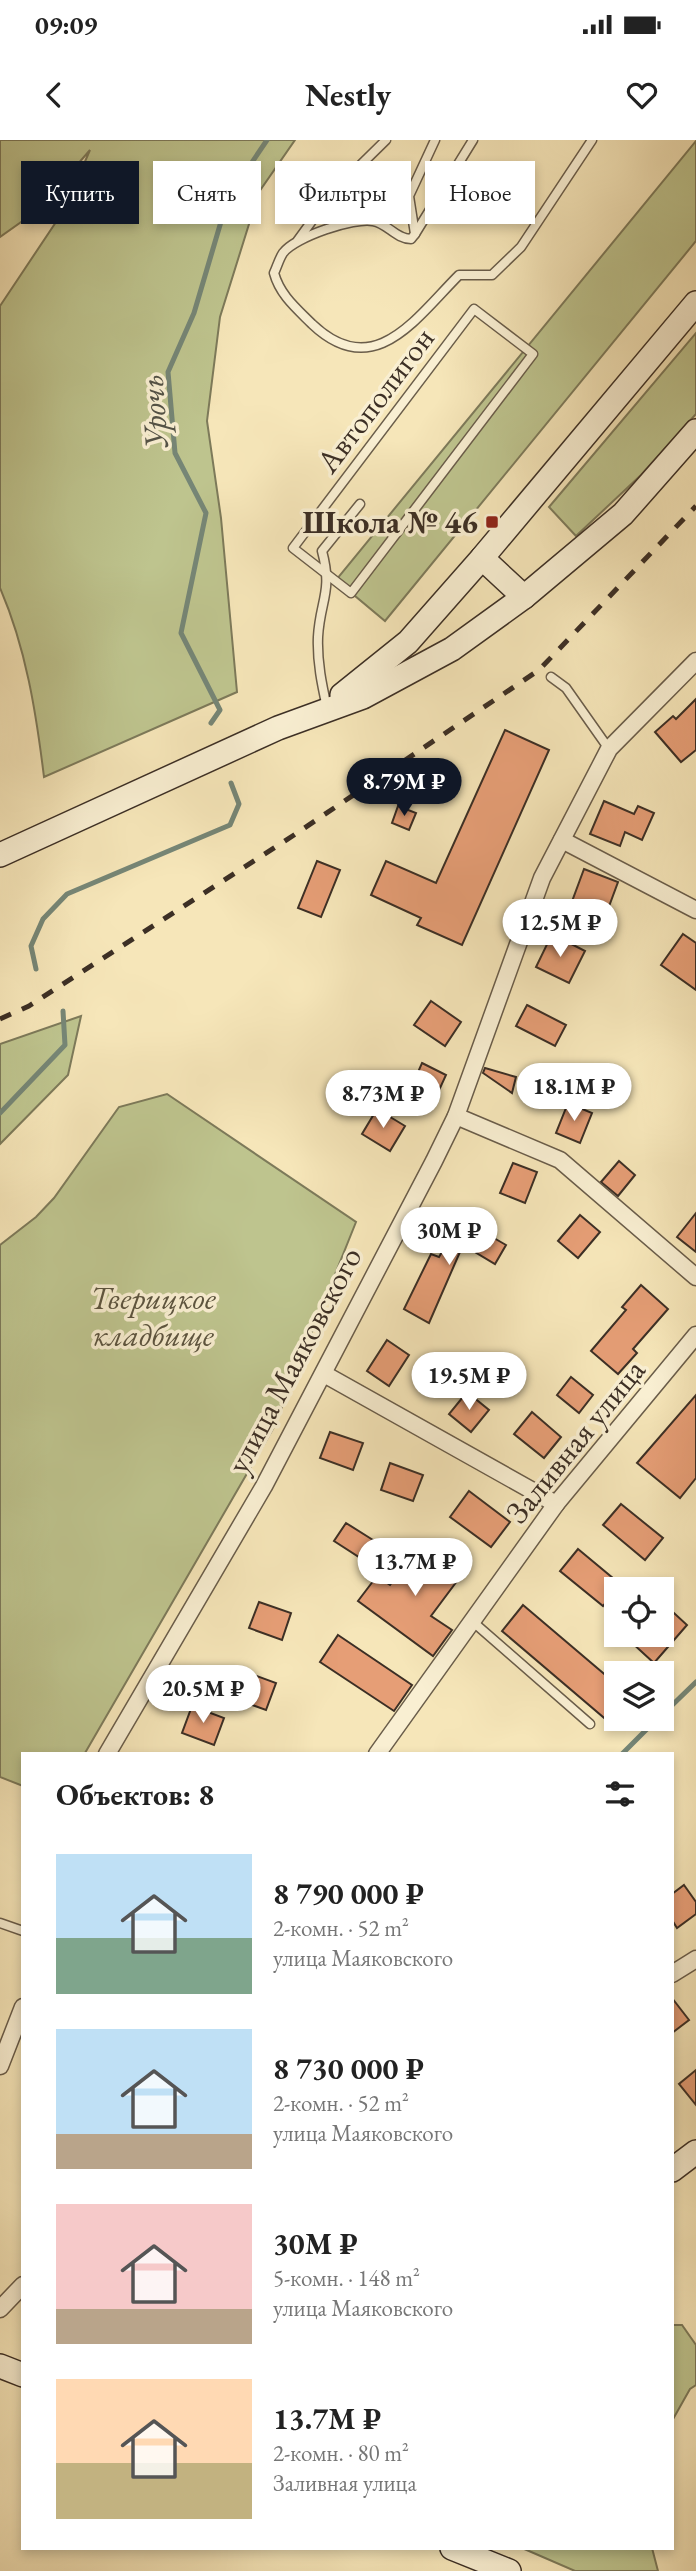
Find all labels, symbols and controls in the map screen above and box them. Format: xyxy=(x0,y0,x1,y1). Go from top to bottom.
text: 09:09 xyxy=(35,8,97,42)
text: Nestly xyxy=(305,74,391,116)
icon: back xyxy=(35,76,73,114)
icon: heart xyxy=(623,76,661,114)
chip: Купить xyxy=(21,161,139,224)
chip: Снять xyxy=(153,161,261,224)
chip: Фильтры xyxy=(275,161,411,224)
chip: Новое xyxy=(425,161,535,224)
street label: Автополигон xyxy=(306,319,444,482)
water label: Урочь xyxy=(129,373,178,451)
place label: Школа № 46 xyxy=(302,501,478,543)
marker: Школа № 46 xyxy=(484,514,500,530)
pin: 8.79M ₽ xyxy=(339,758,469,818)
text: 8.79M ₽ xyxy=(363,766,445,796)
pin: 12.5M ₽ xyxy=(495,900,625,959)
text: 12.5M ₽ xyxy=(519,907,601,937)
pin: 18.1M ₽ xyxy=(509,1063,639,1123)
pin: 8.73M ₽ xyxy=(318,1070,448,1130)
text: 18.1M ₽ xyxy=(533,1071,615,1101)
text: 8.73M ₽ xyxy=(342,1078,424,1108)
pin: 30M ₽ xyxy=(400,1208,498,1267)
text: 30M ₽ xyxy=(416,1215,482,1245)
street label: улица Маяковского xyxy=(217,1239,371,1481)
park label: Тверицкое кладбище xyxy=(90,1277,217,1356)
street label: Заливная улица xyxy=(496,1350,654,1532)
pin: 19.5M ₽ xyxy=(404,1352,534,1412)
text: 19.5M ₽ xyxy=(428,1360,510,1390)
pin: 13.7M ₽ xyxy=(350,1538,480,1598)
text: 13.7M ₽ xyxy=(374,1546,456,1576)
map controls xyxy=(604,1577,674,1731)
button: locate xyxy=(604,1577,674,1647)
button: layers xyxy=(604,1661,674,1731)
pin: 20.5M ₽ xyxy=(138,1666,268,1725)
text: 20.5M ₽ xyxy=(162,1673,244,1703)
text: Объектов: 8 xyxy=(56,1775,214,1814)
icon: filters xyxy=(601,1775,639,1813)
text: 8 790 000 ₽ xyxy=(273,1874,424,1913)
icon: home xyxy=(112,1882,196,1966)
text: 2-комн. · 52 m² xyxy=(273,1913,409,1943)
text: улица Маяковского xyxy=(273,1943,453,1973)
text: 8 730 000 ₽ xyxy=(273,2049,424,2088)
icon: home xyxy=(112,2057,196,2141)
text: 2-комн. · 52 m² xyxy=(273,2088,409,2118)
text: улица Маяковского xyxy=(273,2118,453,2148)
text: 30M ₽ xyxy=(273,2224,358,2263)
icon: home xyxy=(112,2232,196,2316)
text: 5-комн. · 148 m² xyxy=(273,2263,420,2293)
text: улица Маяковского xyxy=(273,2293,453,2323)
text: 13.7M ₽ xyxy=(273,2399,381,2438)
icon: home xyxy=(112,2407,196,2491)
text: 2-комн. · 80 m² xyxy=(273,2438,409,2468)
text: Заливная улица xyxy=(273,2468,417,2498)

